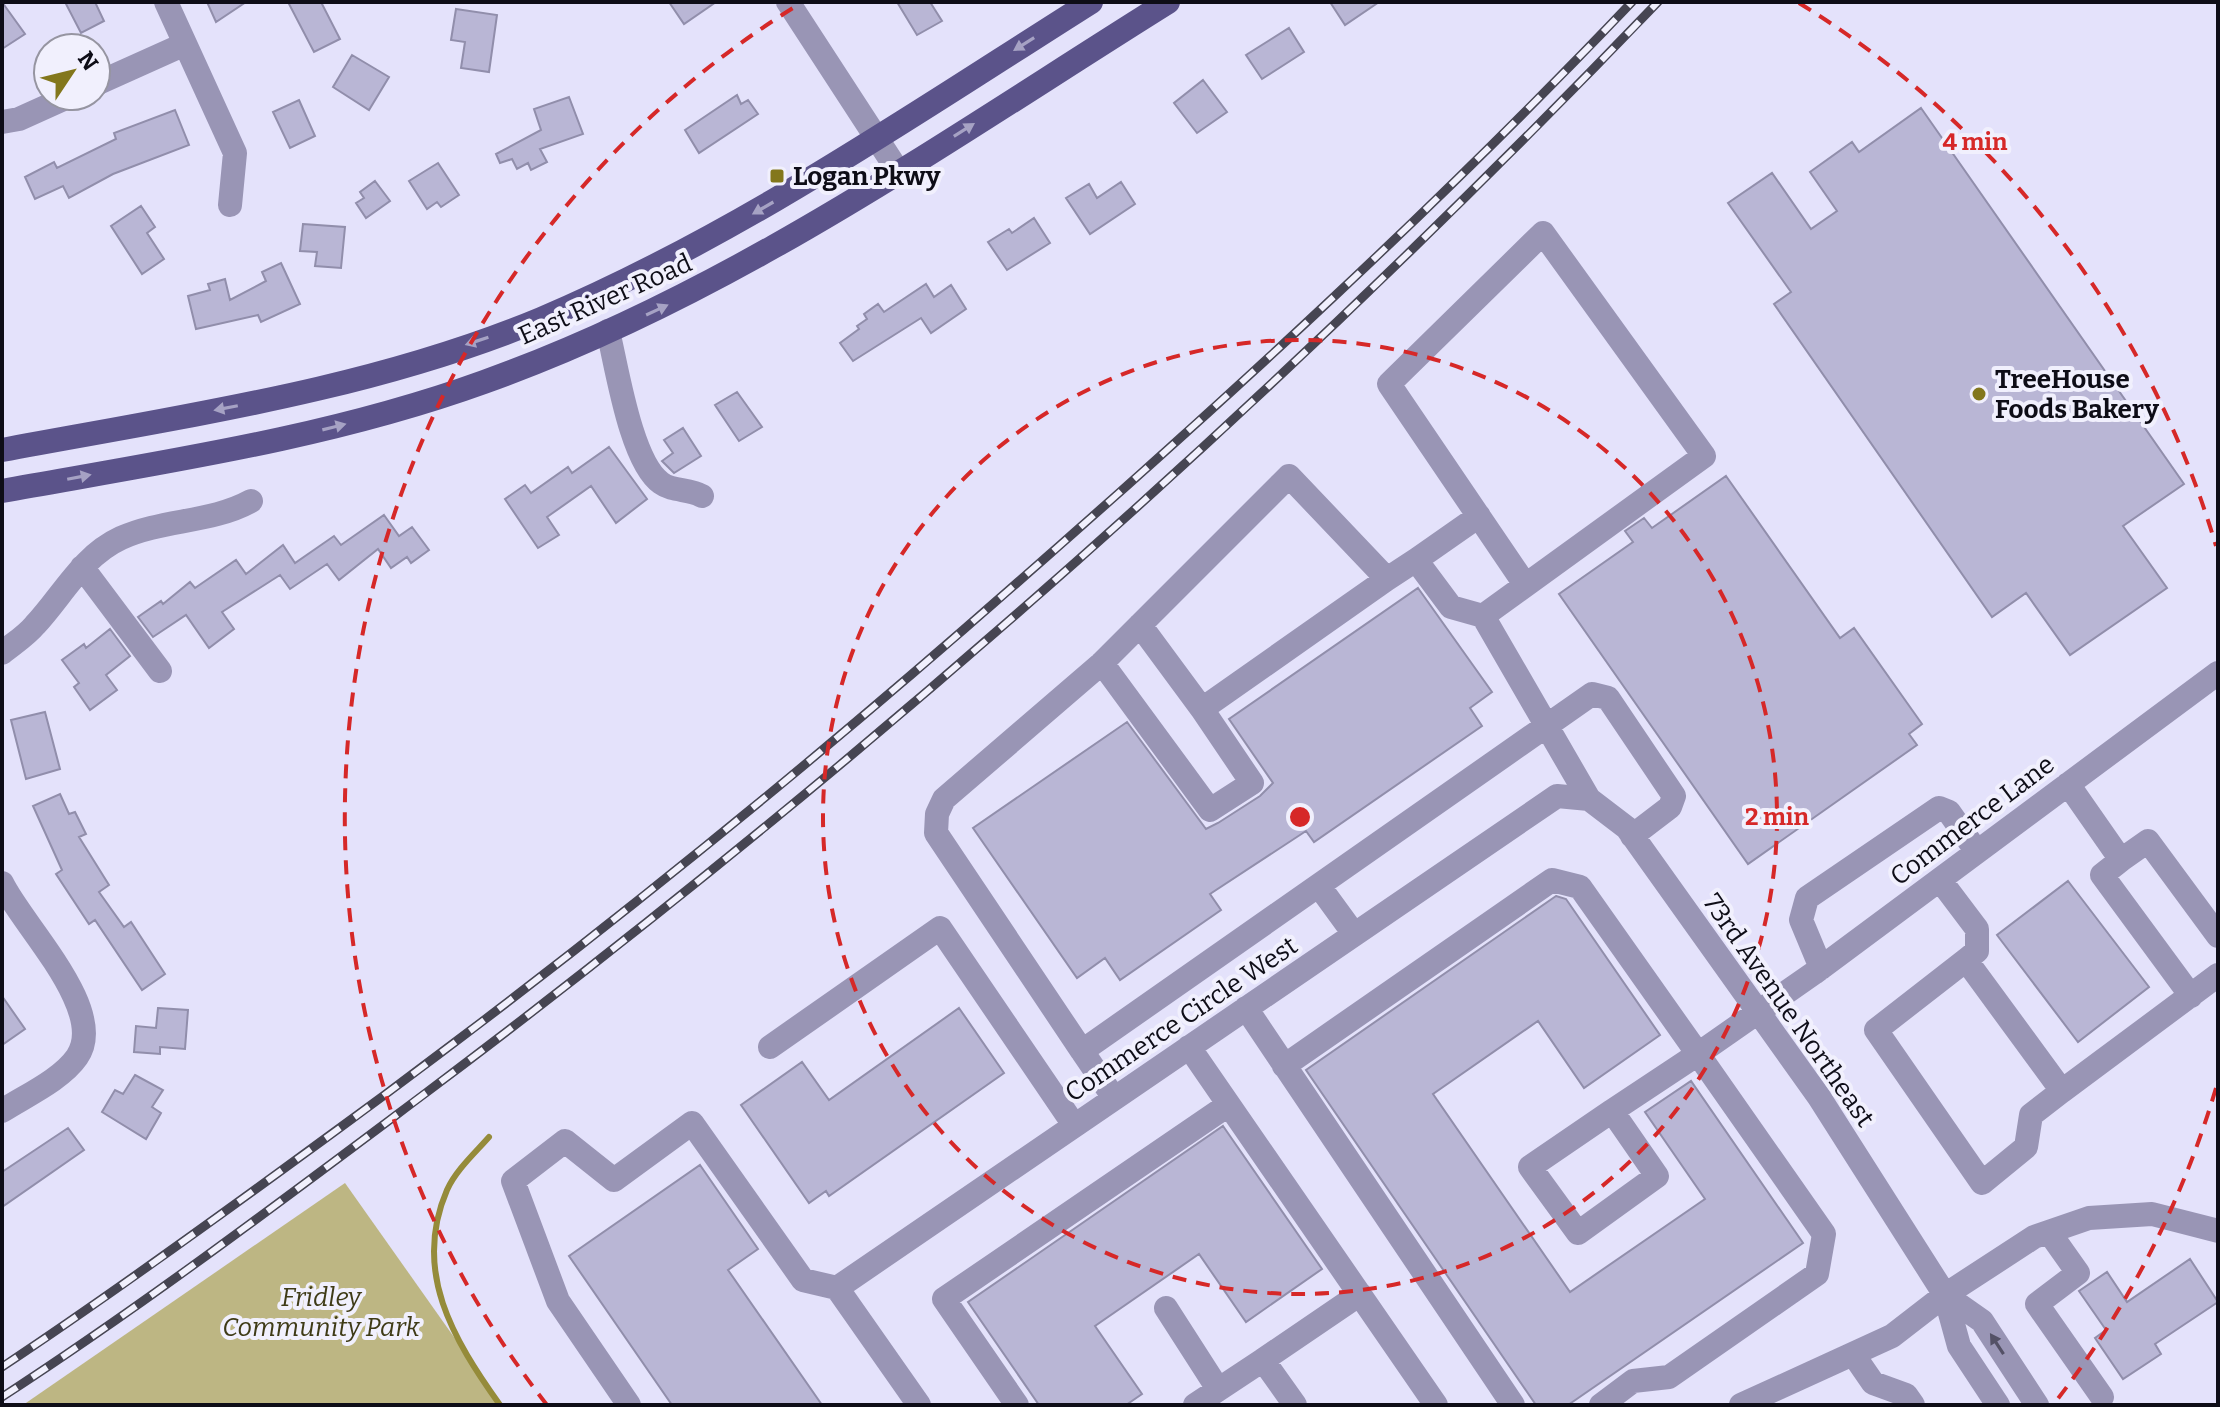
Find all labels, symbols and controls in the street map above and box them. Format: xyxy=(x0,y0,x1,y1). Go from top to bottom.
north arrow xyxy=(32,32,112,112)
one-way arrow xyxy=(1014,36,1035,51)
text: N xyxy=(72,46,104,76)
one-way arrow xyxy=(954,122,975,137)
text: 4 min xyxy=(1943,128,2008,156)
place label: Logan Pkwy xyxy=(793,161,941,192)
marker: Logan Pkwy xyxy=(768,167,786,185)
one-way arrow xyxy=(752,201,774,215)
street label: East River Road xyxy=(514,247,697,351)
one-way arrow xyxy=(645,303,668,317)
one-way arrow xyxy=(465,335,489,347)
place label: TreeHouse Foods Bakery xyxy=(1995,364,2159,425)
marker: TreeHouse Foods Bakery xyxy=(1970,385,1988,403)
one-way arrow xyxy=(214,402,239,415)
one-way arrow xyxy=(321,420,346,432)
one-way arrow xyxy=(66,470,91,483)
street label: Commerce Lane xyxy=(1884,749,2060,892)
centre of rings xyxy=(1286,803,1314,831)
text: 2 min xyxy=(1745,803,1809,831)
street label: 73rd Avenue Northeast xyxy=(1696,888,1881,1133)
street label: Commerce Circle West xyxy=(1059,930,1304,1109)
park label: Fridley Community Park xyxy=(222,1282,421,1343)
one-way arrow xyxy=(1990,1333,2005,1355)

